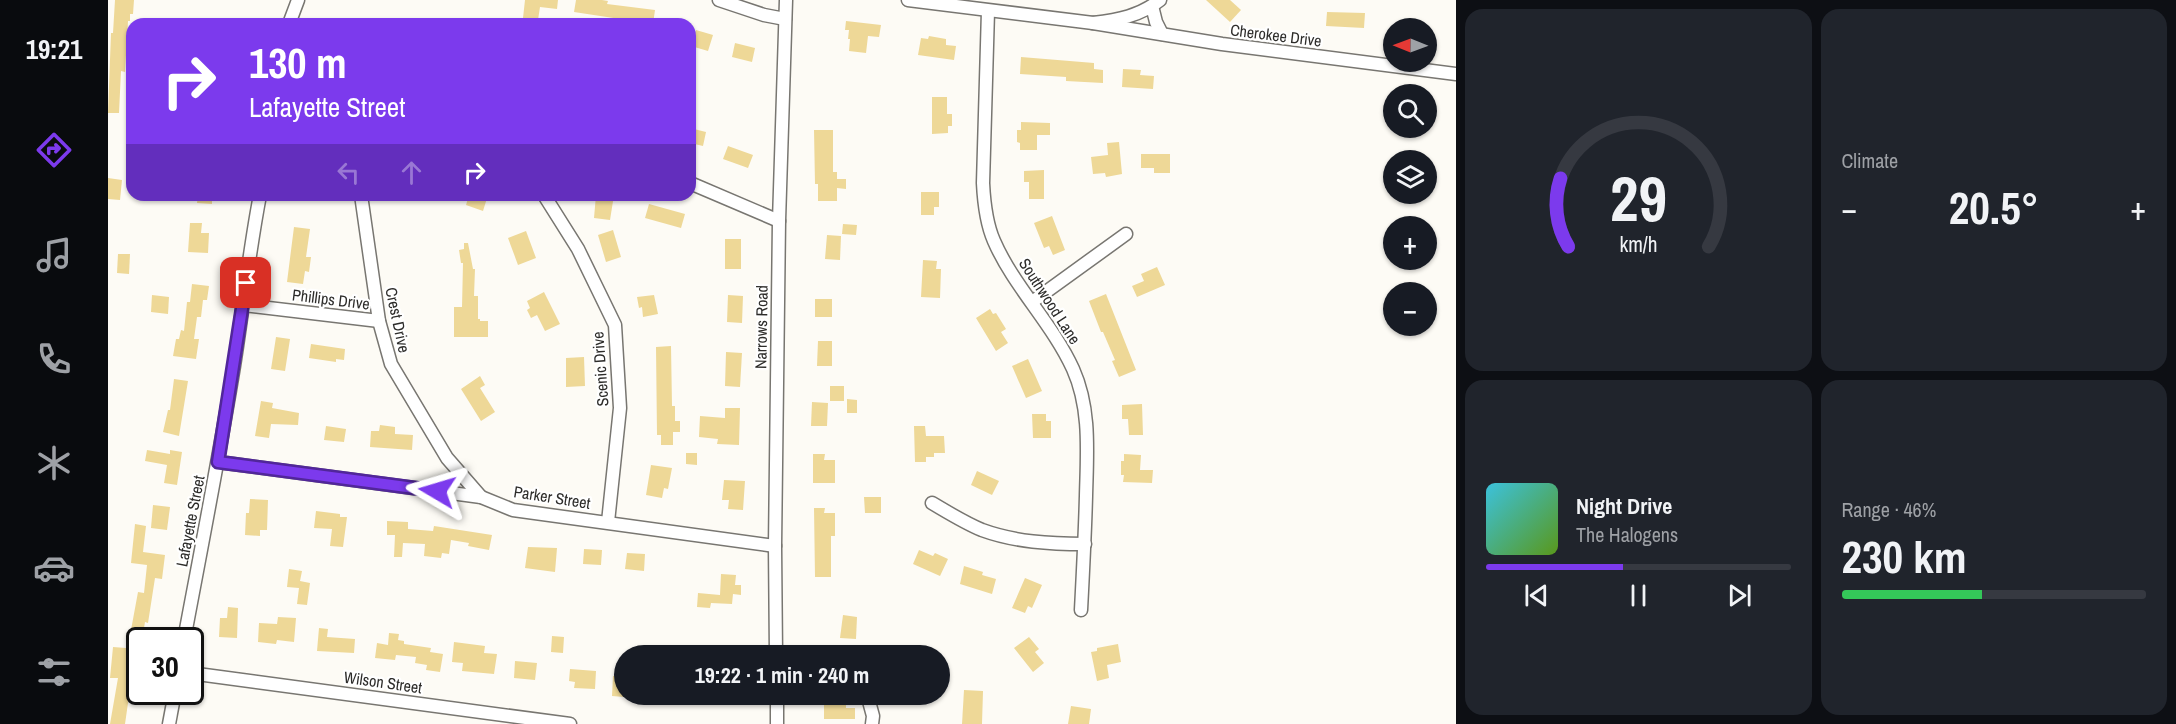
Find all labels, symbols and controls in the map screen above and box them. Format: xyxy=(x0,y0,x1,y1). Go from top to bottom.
street label: Cherokee Drive xyxy=(1229,18,1323,52)
north arrow xyxy=(1383,18,1437,72)
map controls xyxy=(1383,18,1437,336)
text: 19:21 xyxy=(26,31,82,67)
text: 130 m xyxy=(249,35,347,91)
icon: right xyxy=(150,42,228,120)
button: search xyxy=(1383,84,1437,138)
text: Lafayette Street xyxy=(249,89,405,125)
icon: directions xyxy=(33,129,75,171)
text: Climate xyxy=(1842,147,1898,174)
button: layers xyxy=(1383,150,1437,204)
icon: left xyxy=(332,156,365,189)
icon: ahead xyxy=(395,156,428,189)
icon: right xyxy=(458,156,491,189)
text: 29 xyxy=(1610,156,1667,240)
text: 20.5° xyxy=(1949,177,2039,238)
text: − xyxy=(1842,186,1857,230)
text: + xyxy=(2130,186,2146,230)
button: + xyxy=(1383,216,1437,270)
text: km/h xyxy=(1619,230,1657,259)
icon: music xyxy=(33,234,75,276)
street label: Southwood Lane xyxy=(1014,254,1086,348)
pin xyxy=(220,257,271,308)
icon: arrive xyxy=(229,266,262,299)
button: − xyxy=(1383,282,1437,336)
street label: Phillips Drive xyxy=(291,283,371,315)
street label: Crest Drive xyxy=(380,285,416,355)
street label: Narrows Road xyxy=(749,285,773,369)
street label: Scenic Drive xyxy=(586,331,614,407)
icon: phone xyxy=(33,338,75,380)
icon: climate xyxy=(33,442,75,484)
position arrow xyxy=(405,459,469,523)
street label: Lafayette Street xyxy=(170,473,210,569)
street label: Parker Street xyxy=(512,480,592,514)
text: Night Drive xyxy=(1576,491,1672,521)
text: Range · 46% xyxy=(1842,496,1936,523)
text: The Halogens xyxy=(1576,521,1678,548)
text: 230 km xyxy=(1842,526,1967,587)
icon: car xyxy=(33,547,75,589)
icon: previous xyxy=(1520,579,1553,612)
icon: pause xyxy=(1622,579,1655,612)
icon: next xyxy=(1723,579,1756,612)
speed limit sign: 30 xyxy=(126,627,204,705)
icon: filters xyxy=(33,651,75,693)
text: 19:22 · 1 min · 240 m xyxy=(695,660,869,690)
street label: Wilson Street xyxy=(342,666,424,698)

